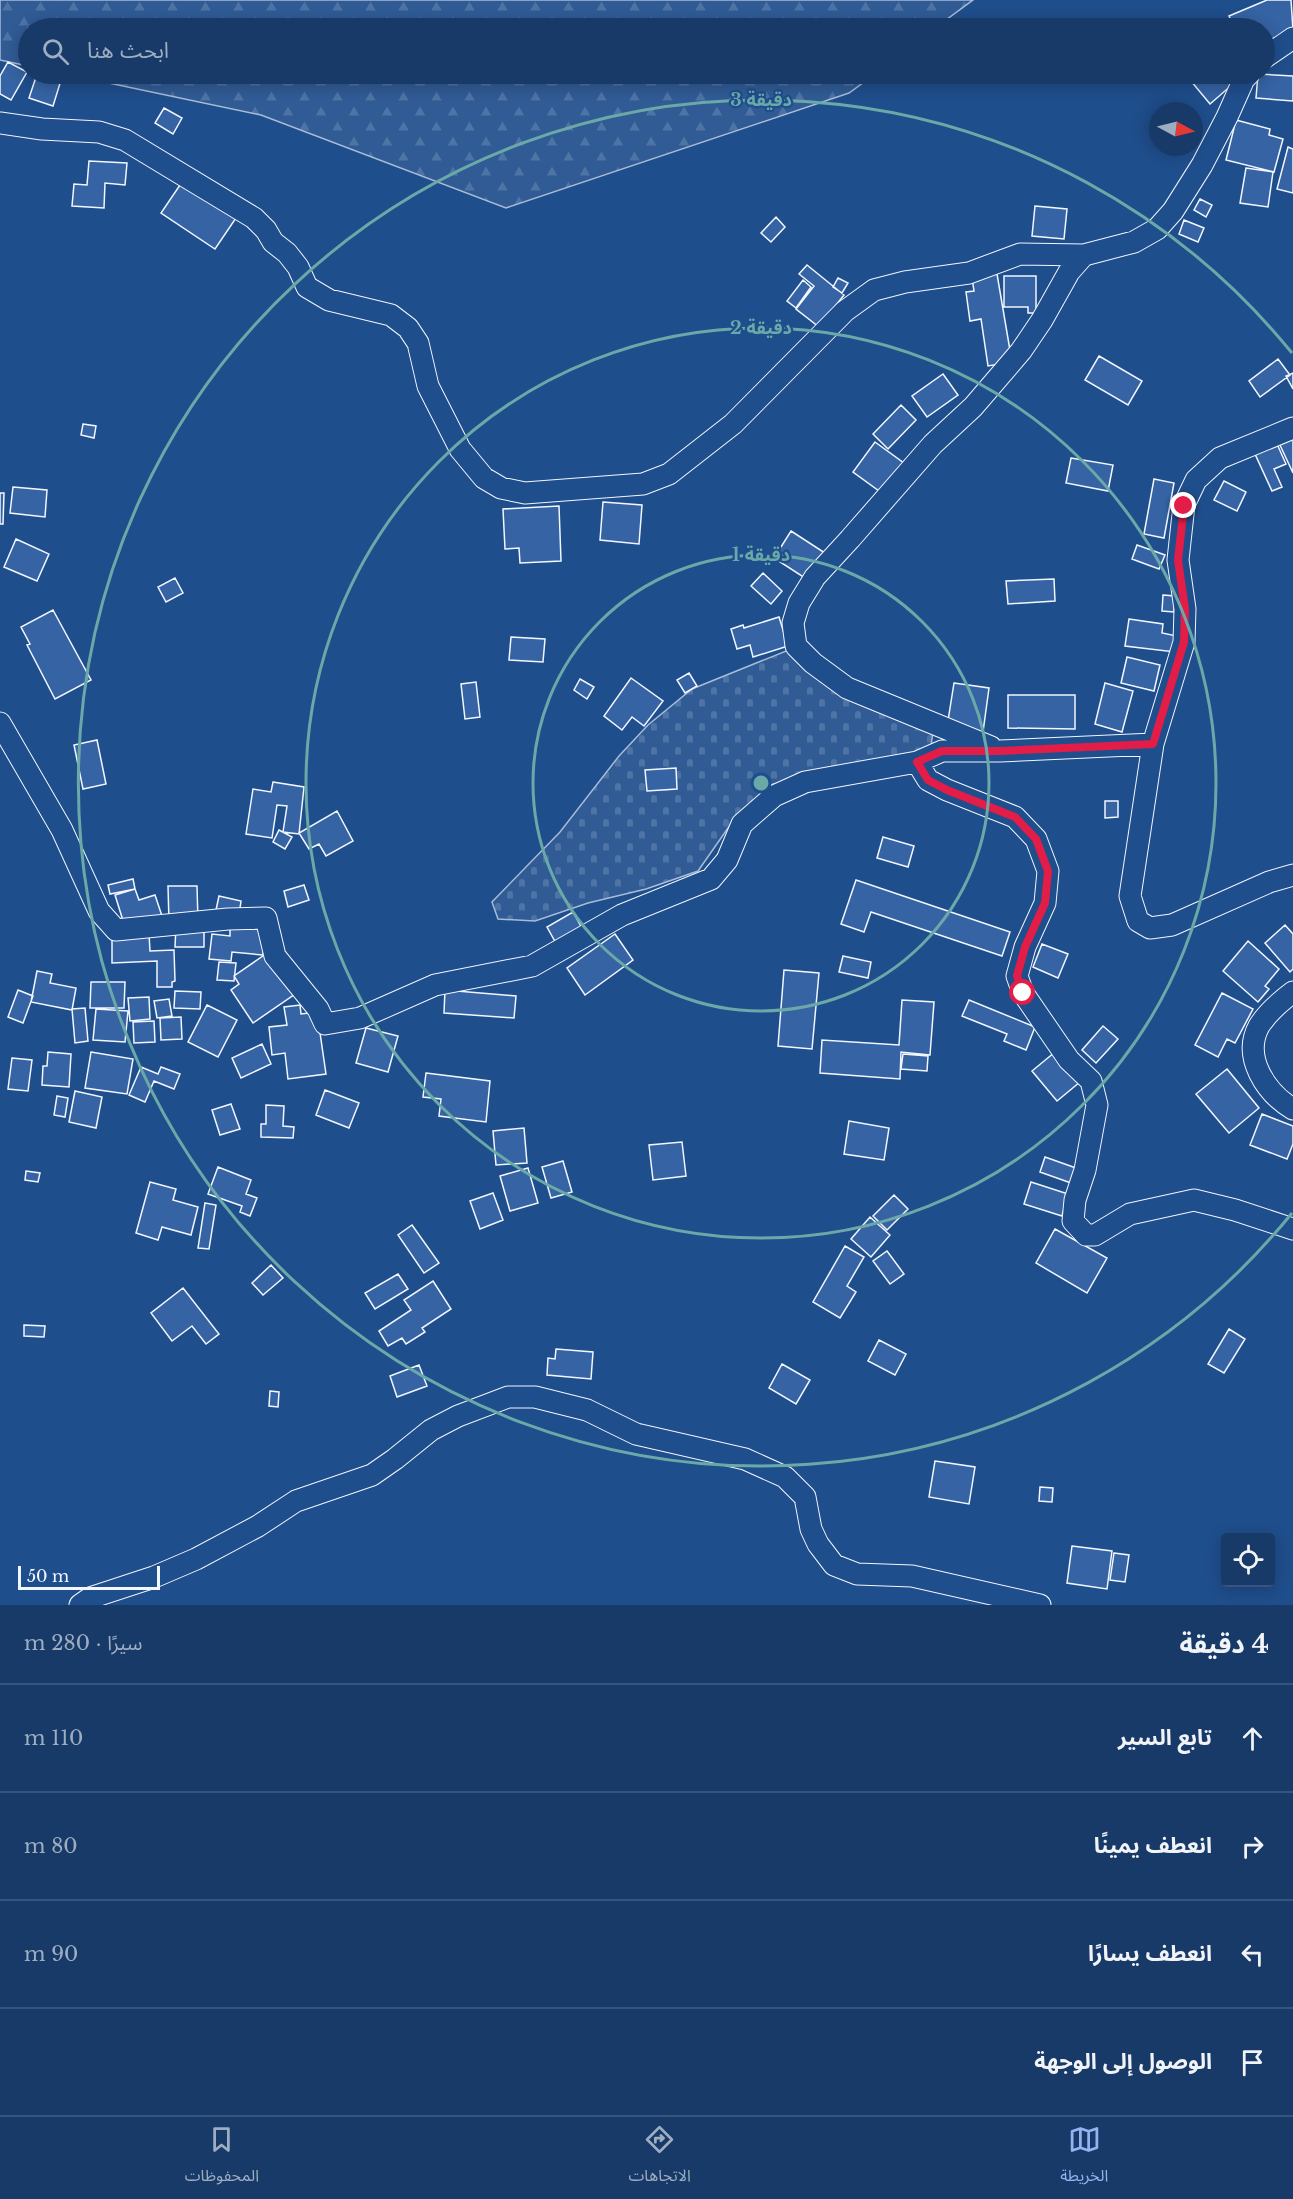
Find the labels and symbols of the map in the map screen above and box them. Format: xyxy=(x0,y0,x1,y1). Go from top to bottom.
text: 3 دقيقة xyxy=(730,89,792,111)
north arrow xyxy=(1149,102,1203,156)
text: 2 دقيقة xyxy=(730,317,792,339)
route end xyxy=(1170,492,1196,518)
text: 1 دقيقة xyxy=(732,544,790,566)
centre of rings xyxy=(751,773,771,793)
route start xyxy=(1009,979,1035,1005)
scale bar xyxy=(18,1563,160,1590)

